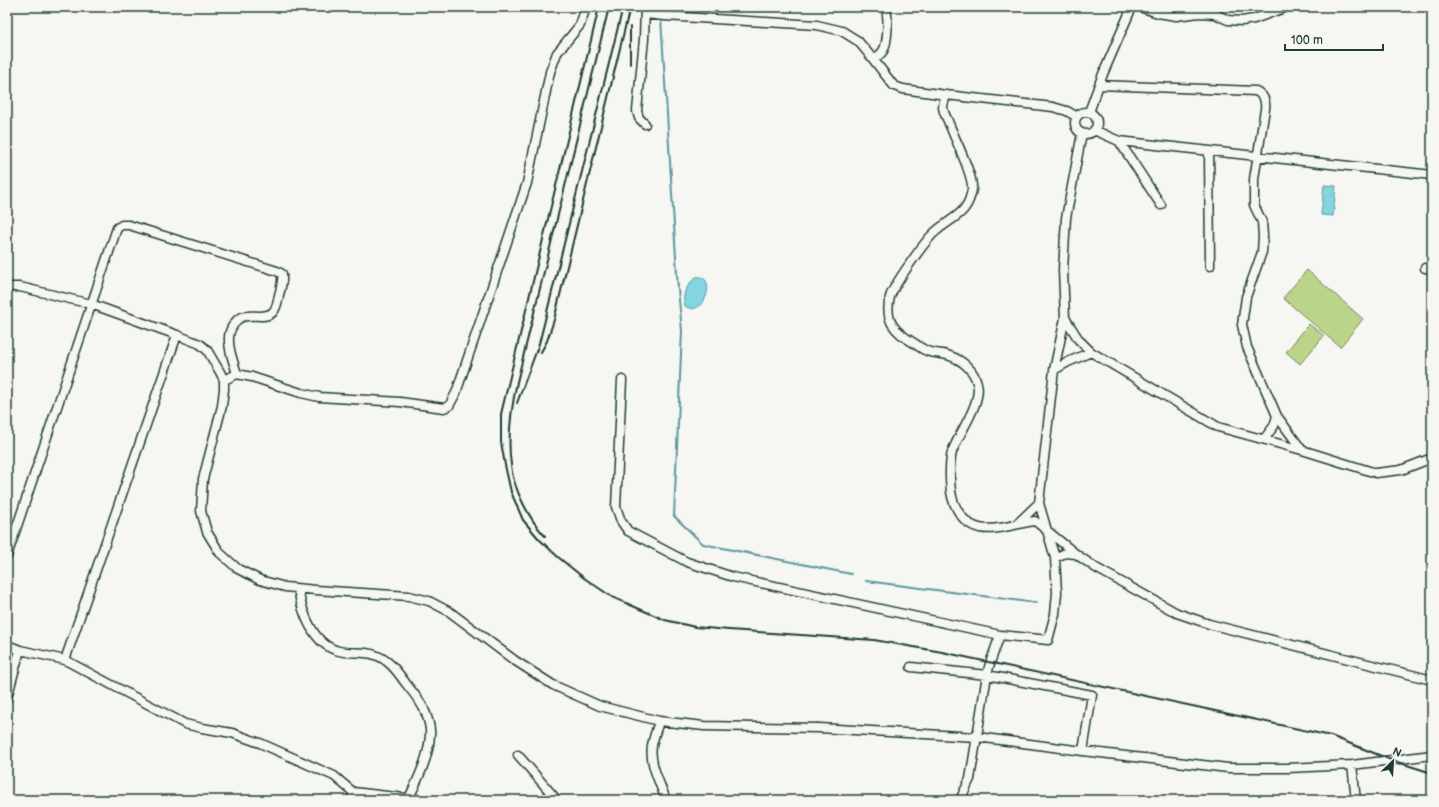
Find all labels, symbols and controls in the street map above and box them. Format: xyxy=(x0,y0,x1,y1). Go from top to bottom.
scale bar xyxy=(1285,26,1383,52)
text: 100 m xyxy=(1291,33,1323,48)
north arrow xyxy=(1373,741,1413,781)
text: N xyxy=(1391,745,1404,760)

